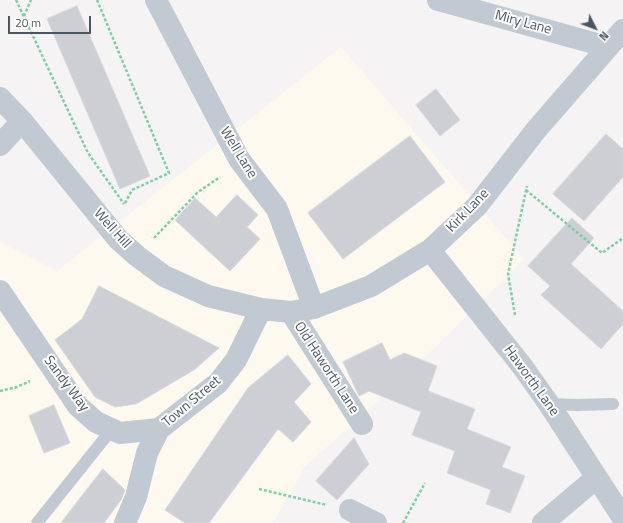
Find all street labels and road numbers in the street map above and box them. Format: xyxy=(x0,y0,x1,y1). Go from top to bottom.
street label: Miry Lane xyxy=(493,7,553,39)
street label: Well Lane xyxy=(216,124,260,182)
street label: Kirk Lane xyxy=(443,186,493,236)
street label: Well Hill xyxy=(90,206,134,252)
street label: Old Haworth Lane xyxy=(290,319,362,417)
street label: Haworth Lane xyxy=(500,342,562,420)
street label: Sandy Way xyxy=(40,353,92,415)
street label: Town Street xyxy=(159,373,225,431)

